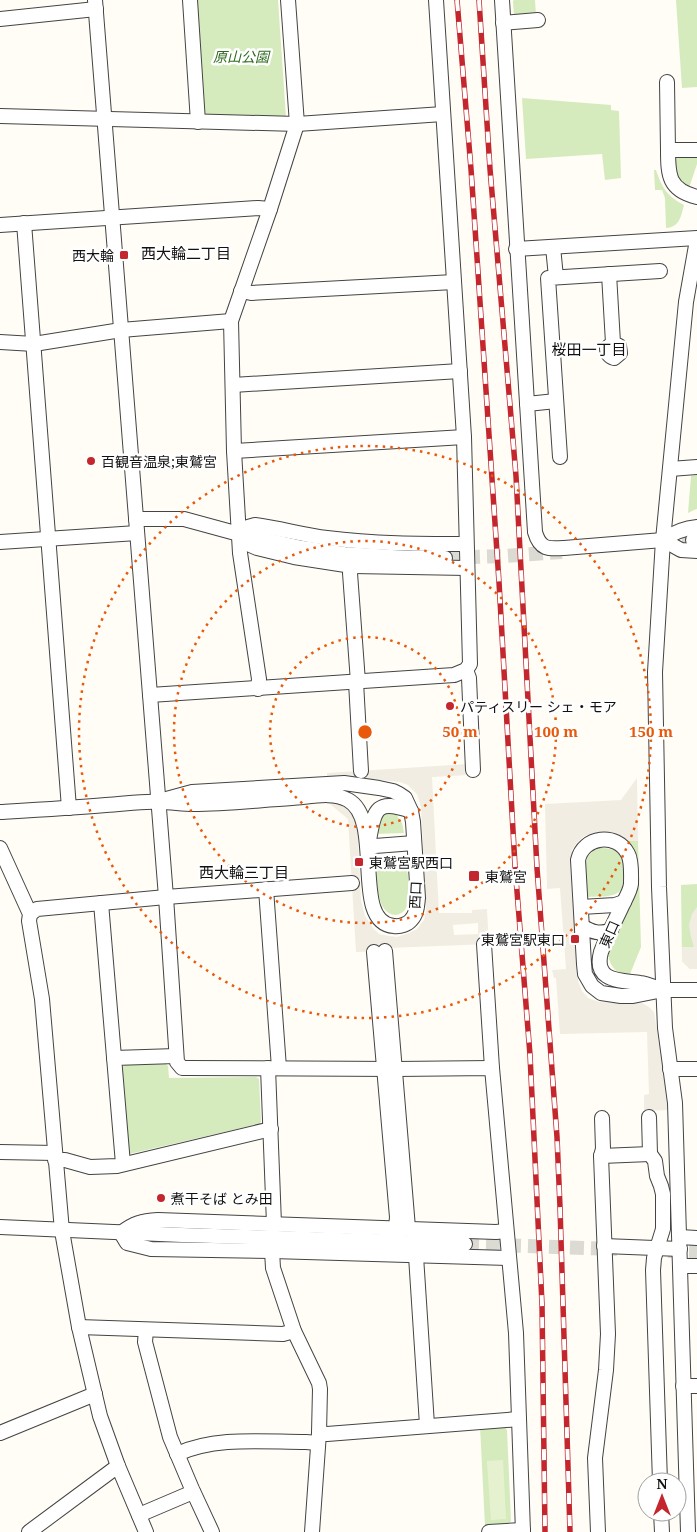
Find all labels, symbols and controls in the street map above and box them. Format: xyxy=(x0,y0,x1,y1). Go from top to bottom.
park label: 原山公園 xyxy=(213,47,271,66)
district label: 西大輪二丁目 xyxy=(141,243,231,263)
place label: 西大輪 xyxy=(72,246,114,265)
marker: 西大輪 xyxy=(118,249,130,261)
district label: 桜田一丁目 xyxy=(551,339,627,359)
place label: 百観音温泉;東鷲宮 xyxy=(101,452,217,471)
marker: 百観音温泉;東鷲宮 xyxy=(85,455,97,467)
place label: パティスリー シェ・モア xyxy=(460,697,617,716)
marker: パティスリー シェ・モア xyxy=(444,700,456,712)
text: 50 m xyxy=(442,721,478,741)
text: 100 m xyxy=(534,721,578,741)
text: 150 m xyxy=(629,721,673,741)
centre of rings xyxy=(356,723,374,741)
place label: 東鷲宮駅西口 xyxy=(369,853,453,872)
marker: 東鷲宮駅西口 xyxy=(353,856,365,868)
district label: 西大輪三丁目 xyxy=(199,862,289,882)
place label: 東鷲宮 xyxy=(485,867,527,886)
marker: 東鷲宮 xyxy=(467,869,481,883)
street label: 西口 xyxy=(405,881,425,909)
street label: 東口 xyxy=(595,917,623,951)
place label: 東鷲宮駅東口 xyxy=(481,930,565,949)
marker: 東鷲宮駅東口 xyxy=(569,933,581,945)
place label: 煮干そば とみ田 xyxy=(170,1189,273,1208)
marker: 煮干そば とみ田 xyxy=(155,1192,167,1204)
north arrow xyxy=(637,1472,687,1522)
text: N xyxy=(656,1474,668,1493)

